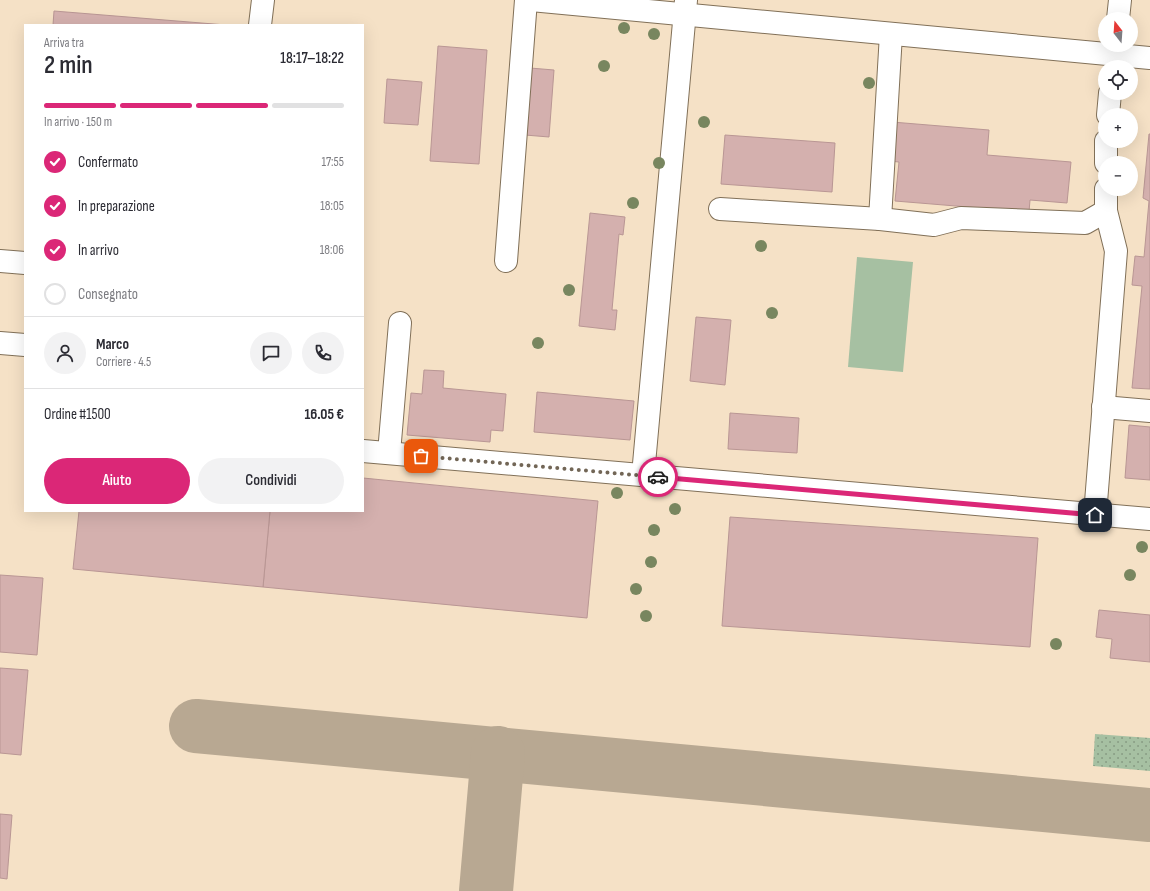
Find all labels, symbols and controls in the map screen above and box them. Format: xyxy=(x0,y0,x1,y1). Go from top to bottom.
north arrow xyxy=(1098,12,1138,52)
map controls xyxy=(1098,12,1138,196)
text: Arriva tra xyxy=(44,35,84,51)
text: 18:17–18:22 xyxy=(280,49,344,68)
text: 2 min xyxy=(44,50,93,81)
button: locate xyxy=(1098,60,1138,100)
button: + xyxy=(1098,108,1138,148)
text: In arrivo · 150 m xyxy=(44,114,112,130)
icon: check xyxy=(44,151,66,173)
text: Confermato xyxy=(78,153,138,172)
text: 17:55 xyxy=(321,154,344,170)
button: − xyxy=(1098,156,1138,196)
icon: check xyxy=(44,195,66,217)
text: In preparazione xyxy=(78,197,155,216)
text: 18:05 xyxy=(320,198,344,214)
icon: check xyxy=(44,239,66,261)
text: In arrivo xyxy=(78,241,119,260)
text: 18:06 xyxy=(320,242,344,258)
text: Consegnato xyxy=(78,285,138,304)
button: person xyxy=(44,332,86,374)
button: chat xyxy=(250,332,292,374)
button: phone xyxy=(302,332,344,374)
text: Marco xyxy=(96,335,129,354)
text: Corriere · 4.5 xyxy=(96,354,151,370)
text: Ordine #1500 xyxy=(44,405,111,424)
text: 16.05 € xyxy=(304,405,344,424)
pin xyxy=(404,439,438,473)
icon: bag xyxy=(410,445,432,467)
courier xyxy=(638,457,678,497)
button: Aiuto xyxy=(44,458,190,504)
button: Condividi xyxy=(198,458,344,504)
icon: car xyxy=(647,466,669,488)
pin xyxy=(1078,498,1112,532)
icon: home xyxy=(1084,504,1106,526)

